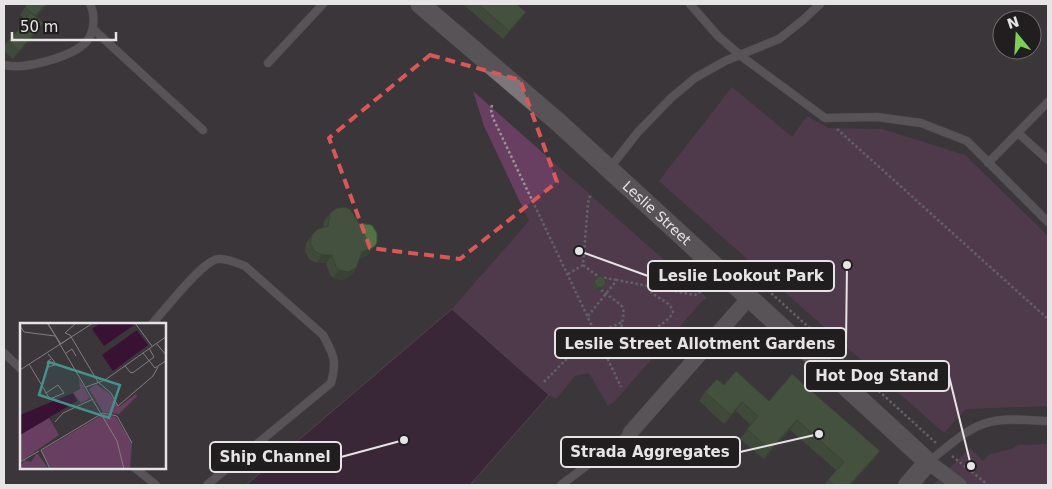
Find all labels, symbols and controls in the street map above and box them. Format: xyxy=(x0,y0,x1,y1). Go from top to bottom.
scale bar xyxy=(12,10,116,42)
north arrow xyxy=(992,10,1042,60)
text: N xyxy=(1005,13,1021,32)
text: 50 m xyxy=(20,18,58,36)
street label: Leslie Street xyxy=(620,178,695,249)
callout: Leslie Lookout Park xyxy=(648,261,834,291)
text: Leslie Lookout Park xyxy=(658,267,825,285)
inset map xyxy=(20,323,166,469)
callout: Leslie Street Allotment Gardens xyxy=(555,328,846,358)
text: Leslie Street Allotment Gardens xyxy=(564,335,836,353)
callout: Hot Dog Stand xyxy=(805,361,949,391)
text: Hot Dog Stand xyxy=(815,367,939,385)
callout: Strada Aggregates xyxy=(561,437,740,467)
callout: Ship Channel xyxy=(210,442,341,472)
text: Strada Aggregates xyxy=(570,443,730,461)
text: Ship Channel xyxy=(219,448,331,466)

